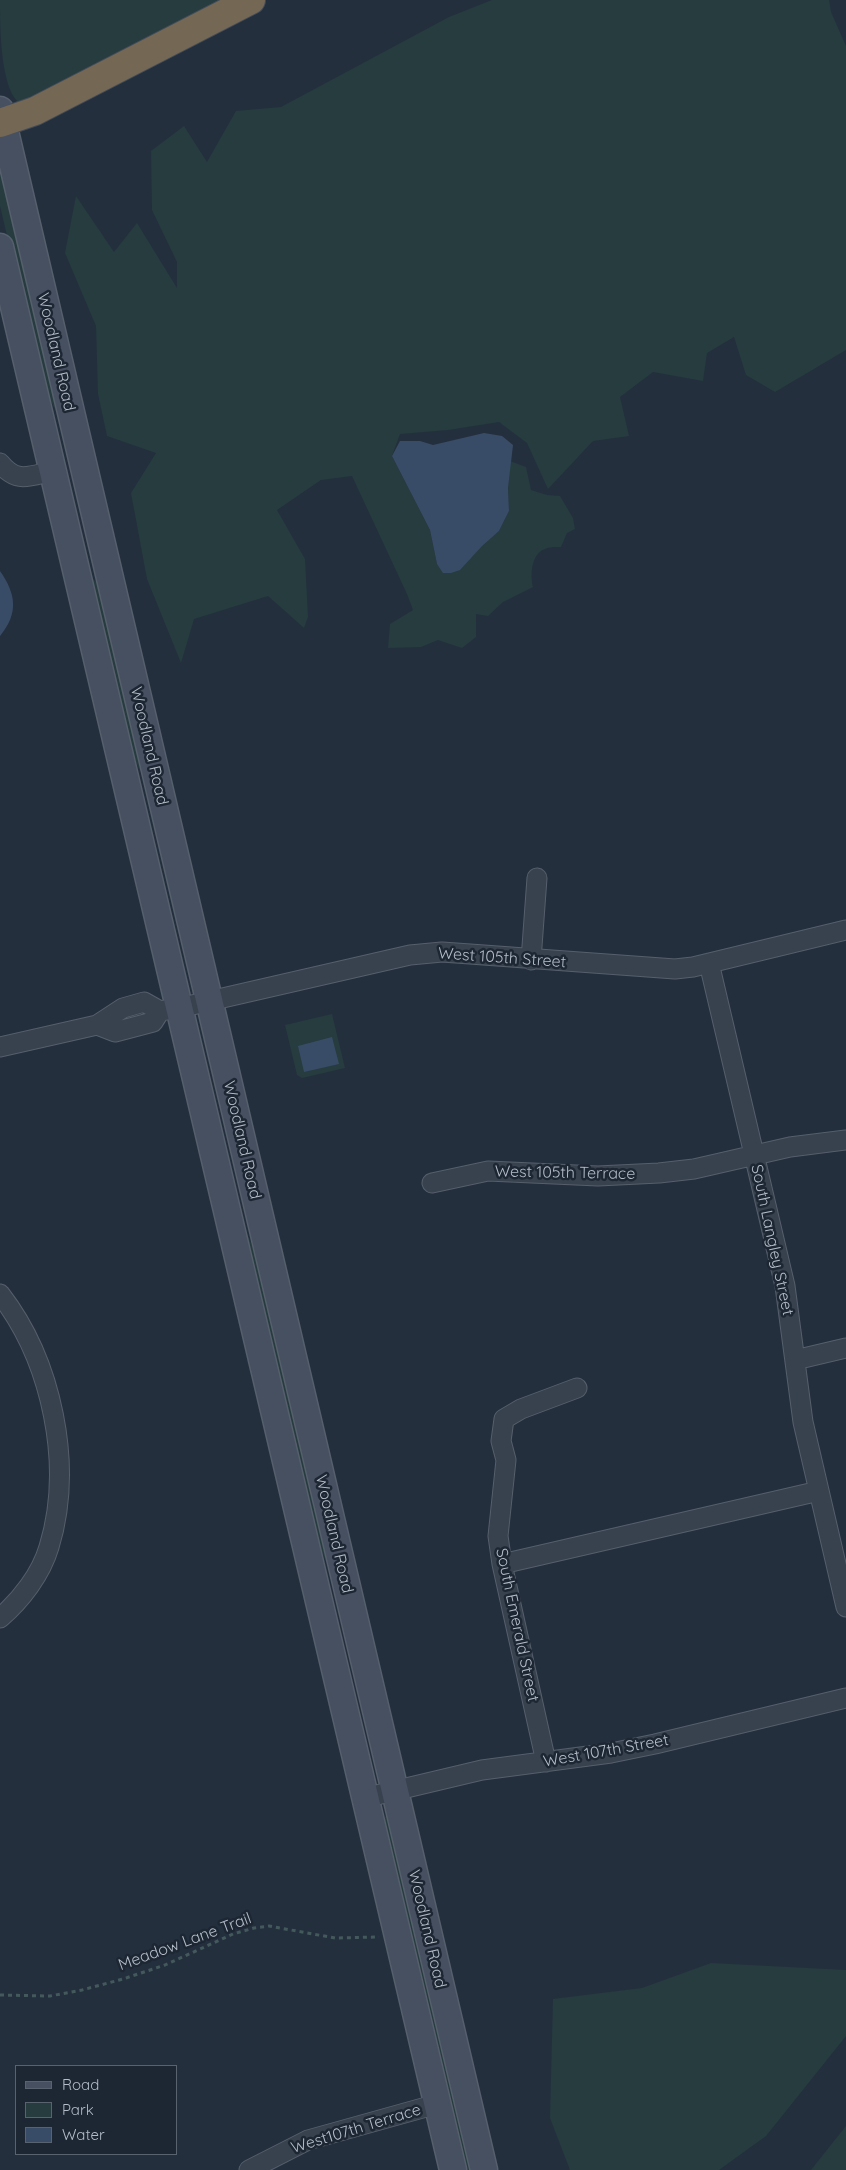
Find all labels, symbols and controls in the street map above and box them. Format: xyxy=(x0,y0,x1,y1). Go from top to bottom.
street label: Woodland Road xyxy=(33,291,79,413)
street label: Woodland Road xyxy=(126,685,172,807)
street label: West 105th Street xyxy=(437,944,567,972)
street label: Woodland Road xyxy=(219,1079,265,1201)
street label: West 105th Terrace xyxy=(495,1162,635,1184)
street label: South Langley Street xyxy=(747,1163,797,1317)
street label: Woodland Road xyxy=(311,1473,357,1595)
street label: South Emerald Street xyxy=(491,1547,543,1703)
street label: West 107th Street xyxy=(542,1731,670,1771)
street label: Woodland Road xyxy=(404,1868,450,1990)
street label: Meadow Lane Trail xyxy=(116,1909,254,1975)
legend xyxy=(15,2065,178,2155)
text: Road xyxy=(62,2075,99,2094)
text: Park xyxy=(62,2100,94,2119)
street label: West107th Terrace xyxy=(289,2100,423,2158)
text: Water xyxy=(62,2125,105,2144)

